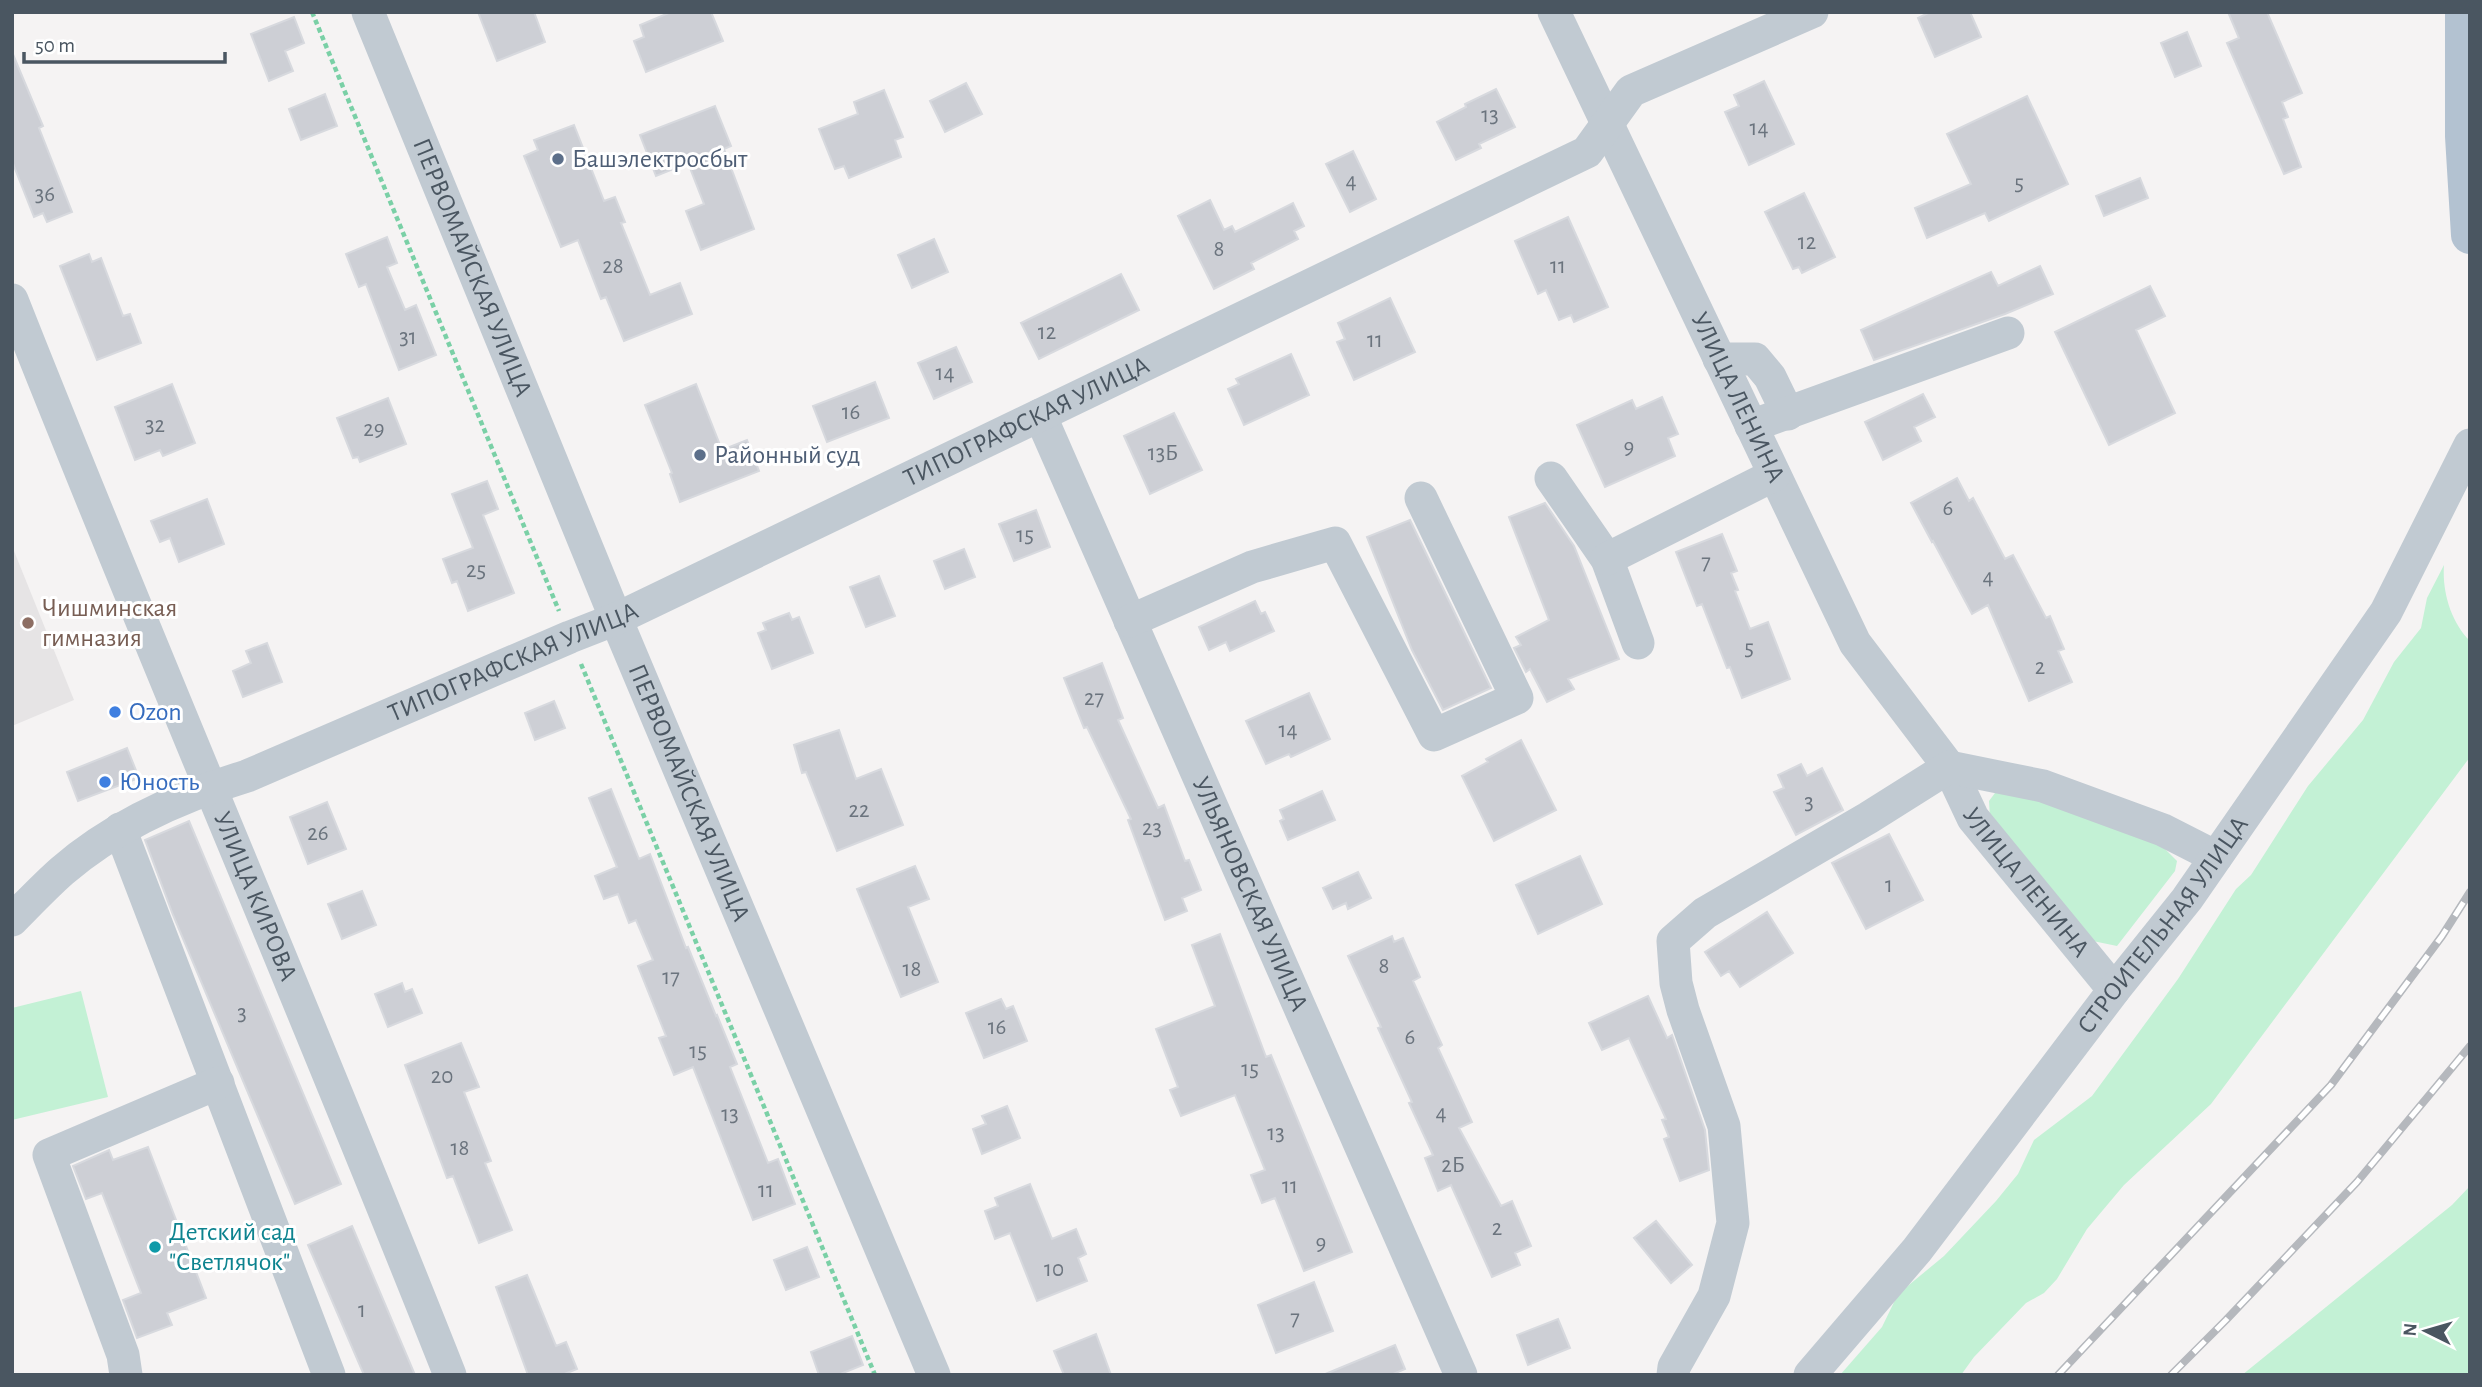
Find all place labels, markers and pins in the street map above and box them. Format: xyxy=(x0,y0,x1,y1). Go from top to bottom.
place label: Башэлектросбыт xyxy=(572,146,748,172)
marker: Башэлектросбыт xyxy=(550,151,566,167)
place label: Районный суд xyxy=(714,442,860,468)
marker: Районный суд xyxy=(692,447,708,463)
place label: Чишминская гимназия xyxy=(42,595,177,651)
marker: Чишминская гимназия xyxy=(20,615,36,631)
place label: Ozon xyxy=(129,699,182,725)
marker: Ozon xyxy=(107,704,123,720)
place label: Юность xyxy=(119,769,199,795)
marker: Юность xyxy=(97,774,113,790)
place label: Детский сад "Светлячок" xyxy=(169,1219,296,1275)
marker: Детский сад "Светлячок" xyxy=(147,1239,163,1255)

